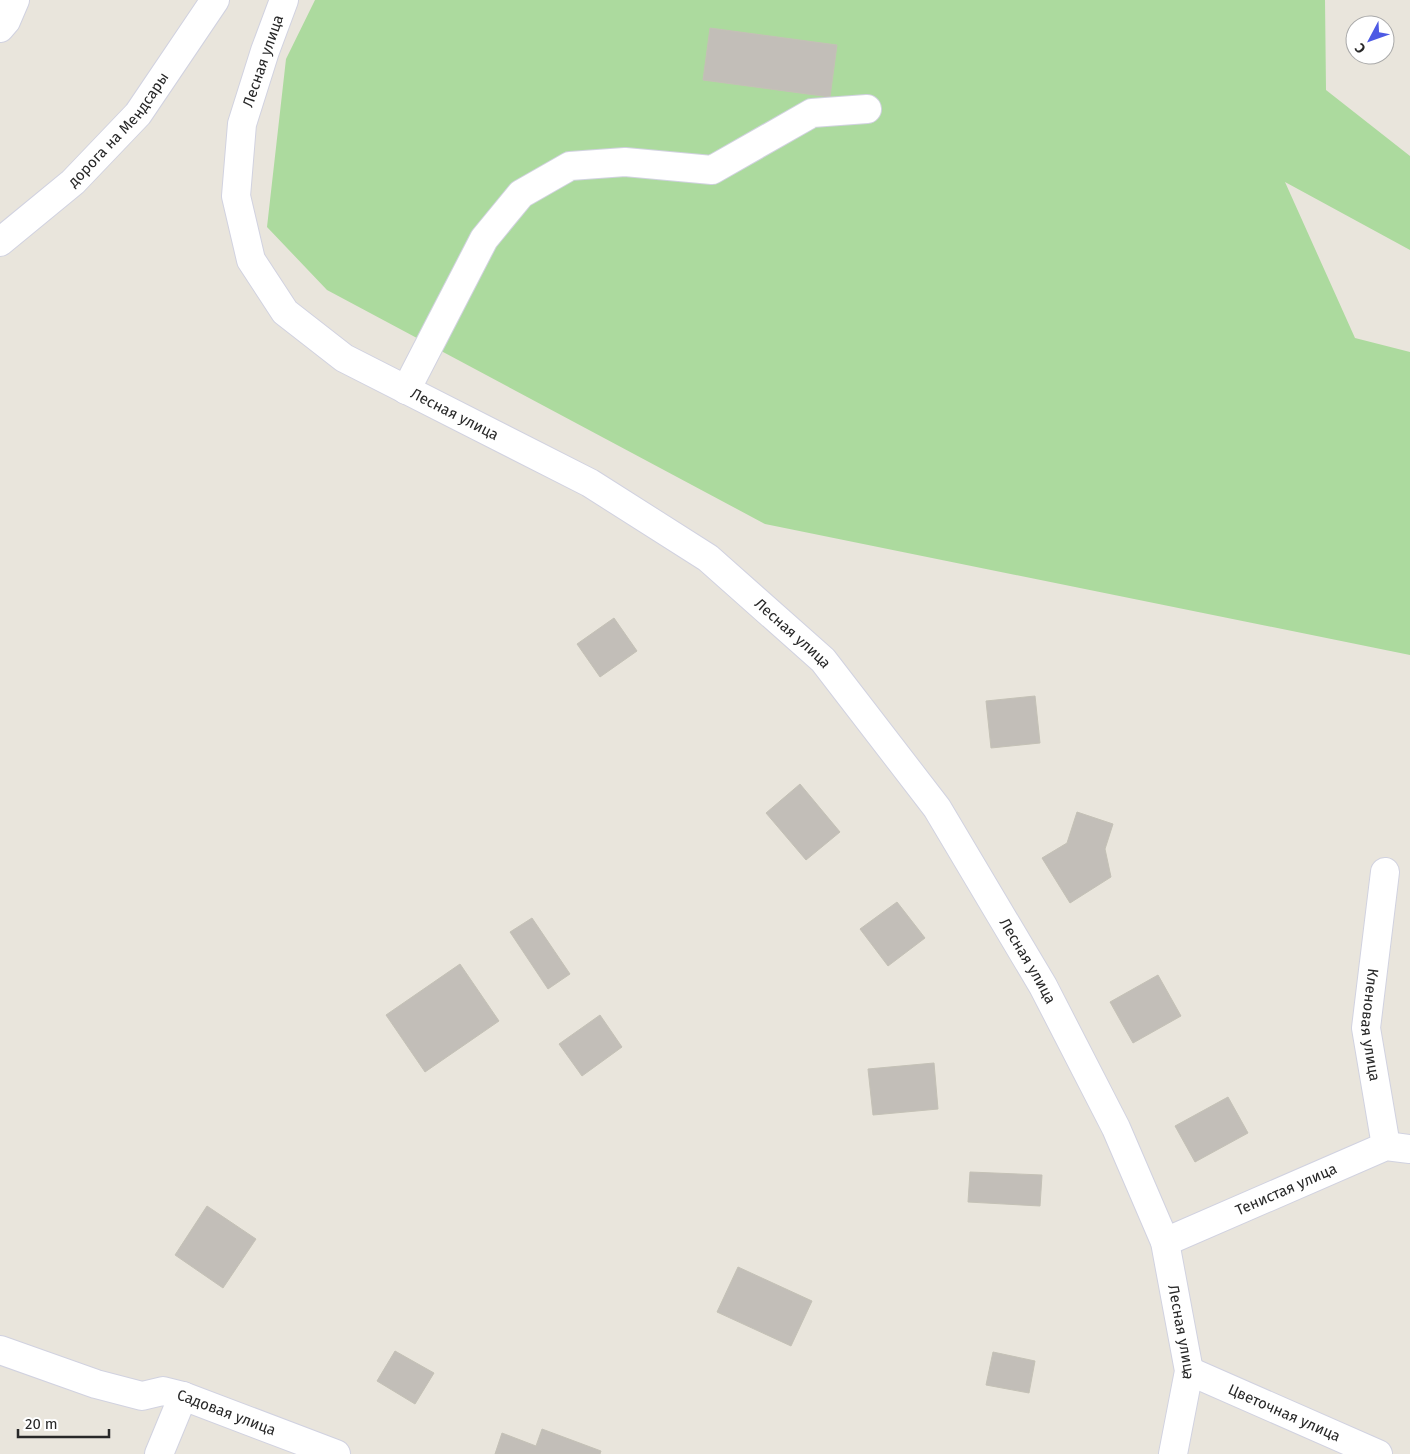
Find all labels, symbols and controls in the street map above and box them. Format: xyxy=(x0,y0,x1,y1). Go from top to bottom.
street label: Лесная улица xyxy=(239,13,287,109)
north arrow xyxy=(1345,15,1395,65)
text: С xyxy=(1352,40,1370,57)
street label: дорога на Мендсары xyxy=(64,69,173,191)
street label: Лесная улица xyxy=(408,384,502,444)
street label: Лесная улица xyxy=(751,595,835,672)
street label: Лесная улица xyxy=(996,915,1060,1007)
street label: Кленовая улица xyxy=(1357,967,1384,1083)
street label: Тенистая улица xyxy=(1233,1160,1339,1219)
street label: Лесная улица xyxy=(1164,1283,1198,1381)
street label: Цветочная улица xyxy=(1225,1380,1343,1445)
street label: Садовая улица xyxy=(175,1386,278,1439)
scale bar xyxy=(18,1406,109,1438)
text: 20 m xyxy=(25,1415,58,1433)

